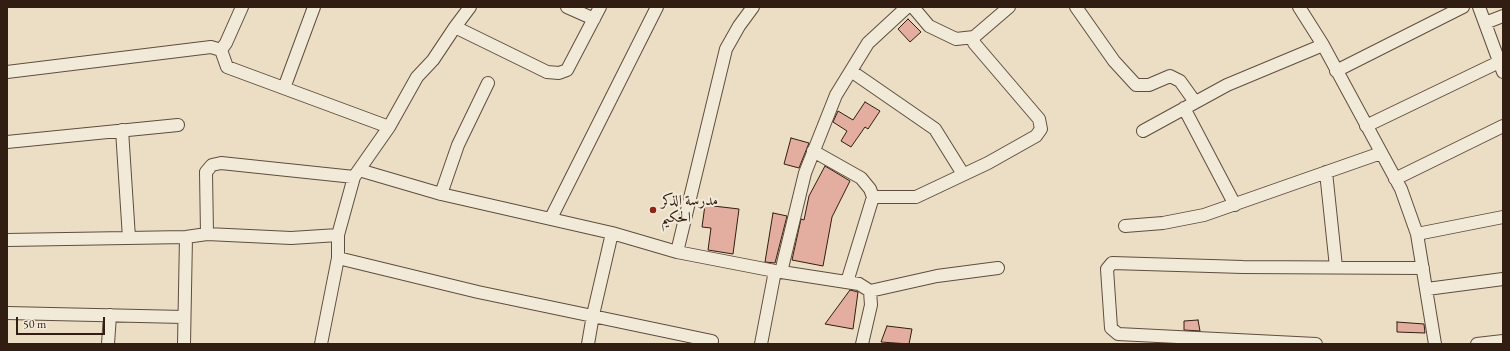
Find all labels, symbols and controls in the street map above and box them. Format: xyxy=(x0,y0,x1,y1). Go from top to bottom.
place label: مدرسة الذكر الحكيم xyxy=(661,192,718,227)
marker: مدرسة الذكر الحكيم xyxy=(648,205,658,215)
scale bar xyxy=(18,309,107,335)
text: 50 m xyxy=(23,316,46,332)

